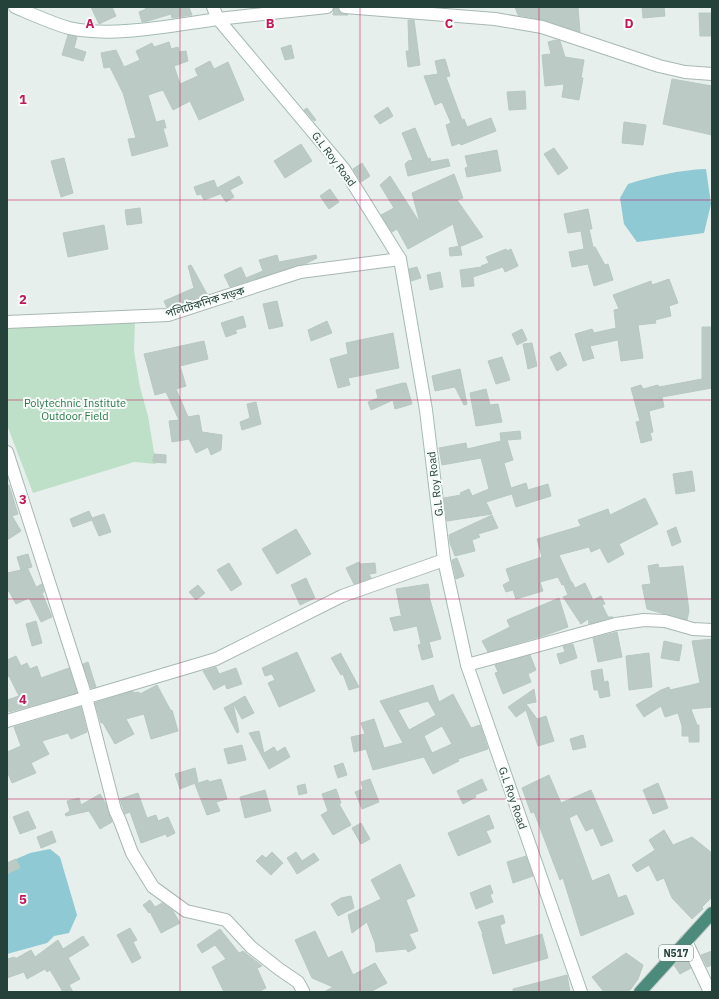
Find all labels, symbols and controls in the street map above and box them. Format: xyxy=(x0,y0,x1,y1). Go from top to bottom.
text: A xyxy=(86,15,95,32)
text: B xyxy=(266,15,275,32)
text: C xyxy=(445,15,454,32)
text: D xyxy=(624,15,634,32)
text: 1 xyxy=(19,91,27,108)
street label: G.L Roy Road xyxy=(309,129,359,189)
street label: পলিটেকনিক সড়ক xyxy=(164,283,247,321)
text: 2 xyxy=(19,291,27,308)
park label: Polytechnic Institute Outdoor Field xyxy=(24,396,126,423)
street label: G.L Roy Road xyxy=(424,451,446,517)
text: 3 xyxy=(19,491,27,508)
text: 4 xyxy=(19,691,27,708)
street label: G.L Roy Road xyxy=(496,765,530,831)
text: 5 xyxy=(19,891,27,908)
road number: N517 xyxy=(659,945,693,961)

